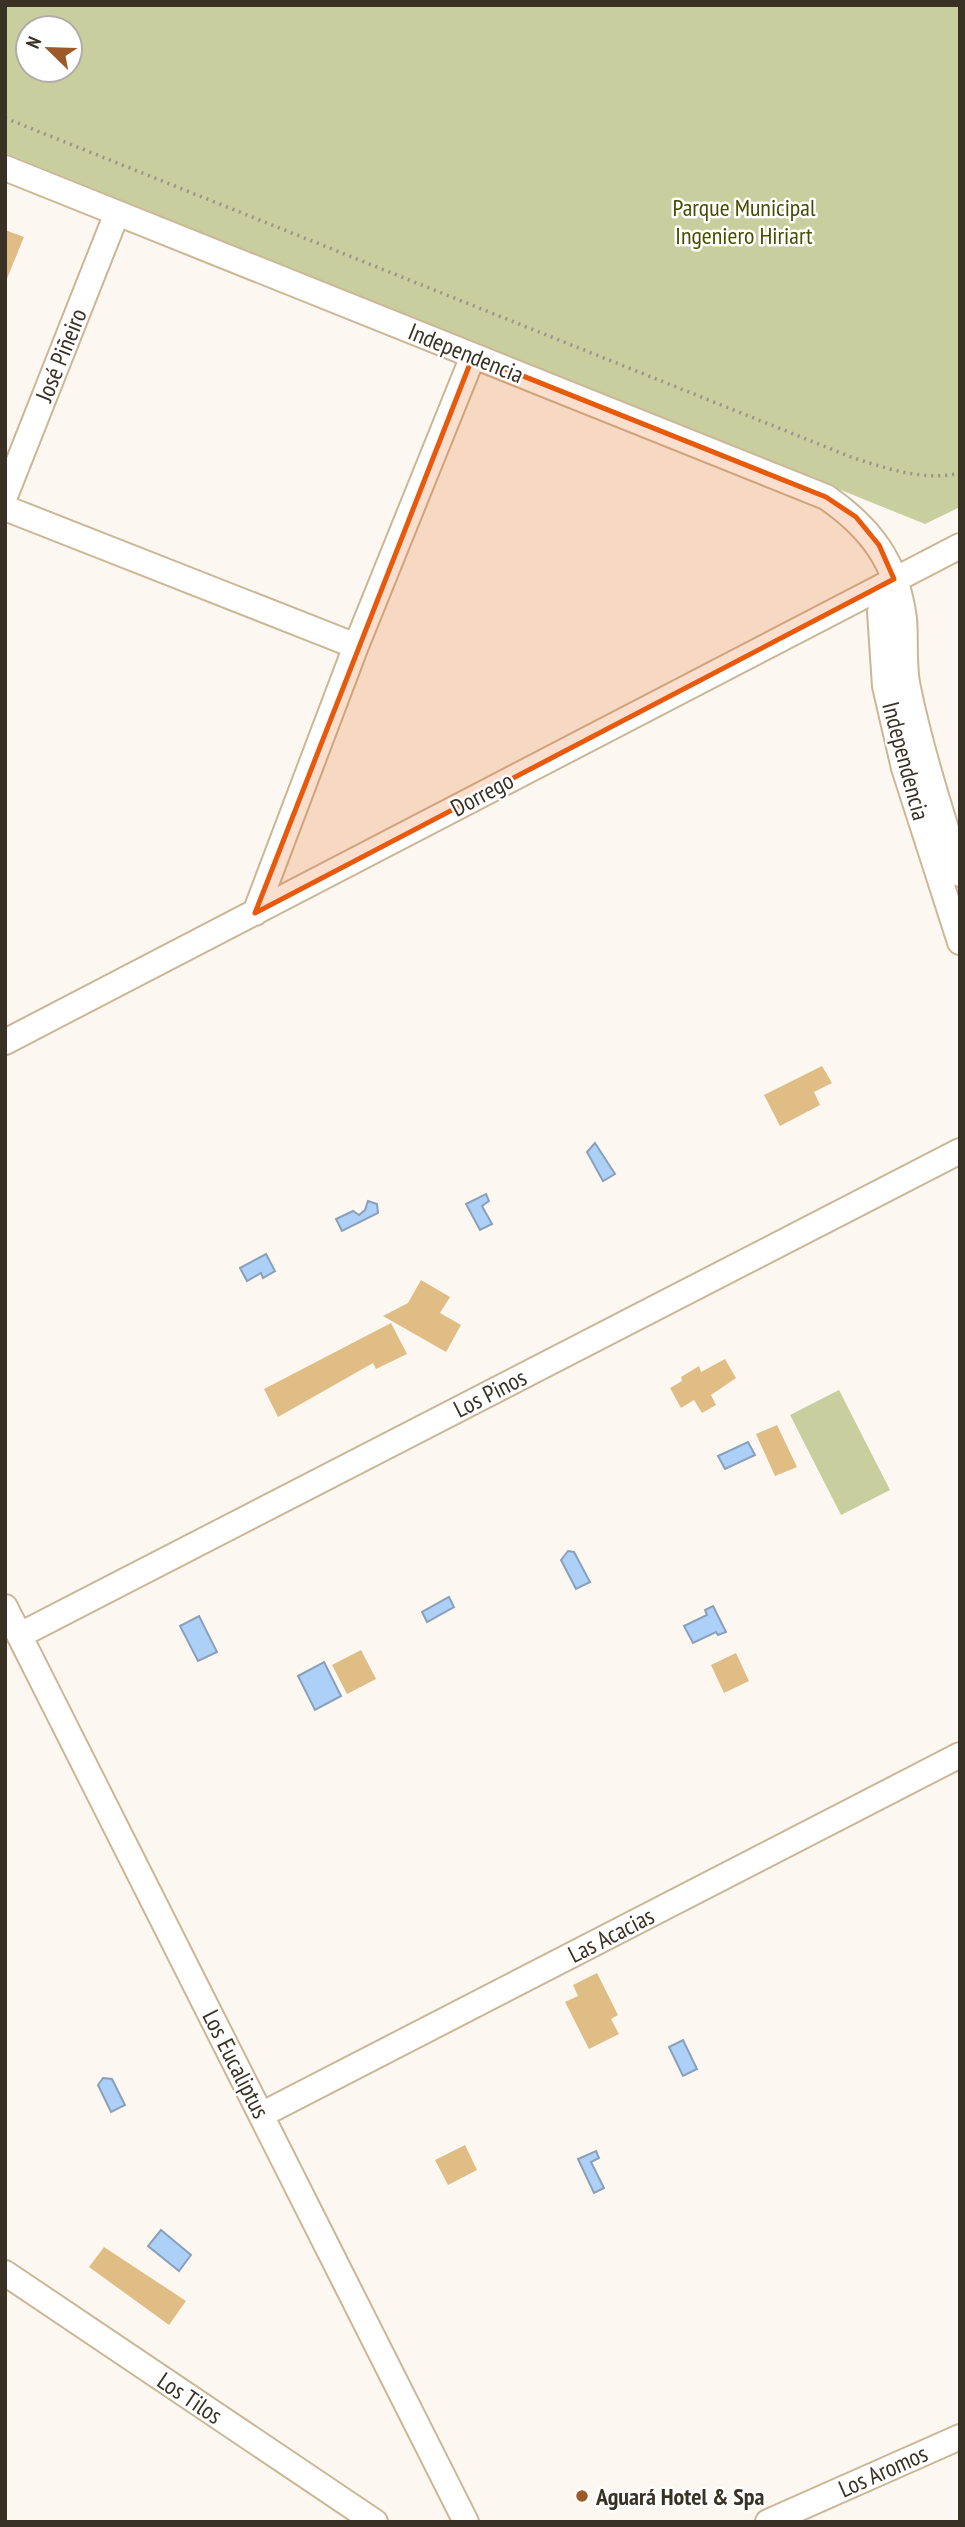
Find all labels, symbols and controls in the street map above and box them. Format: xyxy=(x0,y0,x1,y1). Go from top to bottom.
north arrow xyxy=(14,14,84,84)
text: N xyxy=(20,33,46,52)
park label: Parque Municipal Ingeniero Hiriart xyxy=(673,192,816,251)
street label: José Piñeiro xyxy=(28,304,94,407)
street label: Independencia xyxy=(404,316,528,390)
street label: Independencia xyxy=(875,698,937,824)
street label: Dorrego xyxy=(445,765,519,823)
street label: Los Pinos xyxy=(448,1362,532,1424)
street label: Las Acacias xyxy=(563,1900,659,1970)
street label: Los Eucaliptus xyxy=(195,2005,277,2123)
street label: Los Tilos xyxy=(152,2365,228,2431)
street label: Los Aromos xyxy=(834,2438,932,2504)
place label: Aguará Hotel & Spa xyxy=(595,2481,765,2512)
marker: Aguará Hotel & Spa xyxy=(574,2488,590,2504)

